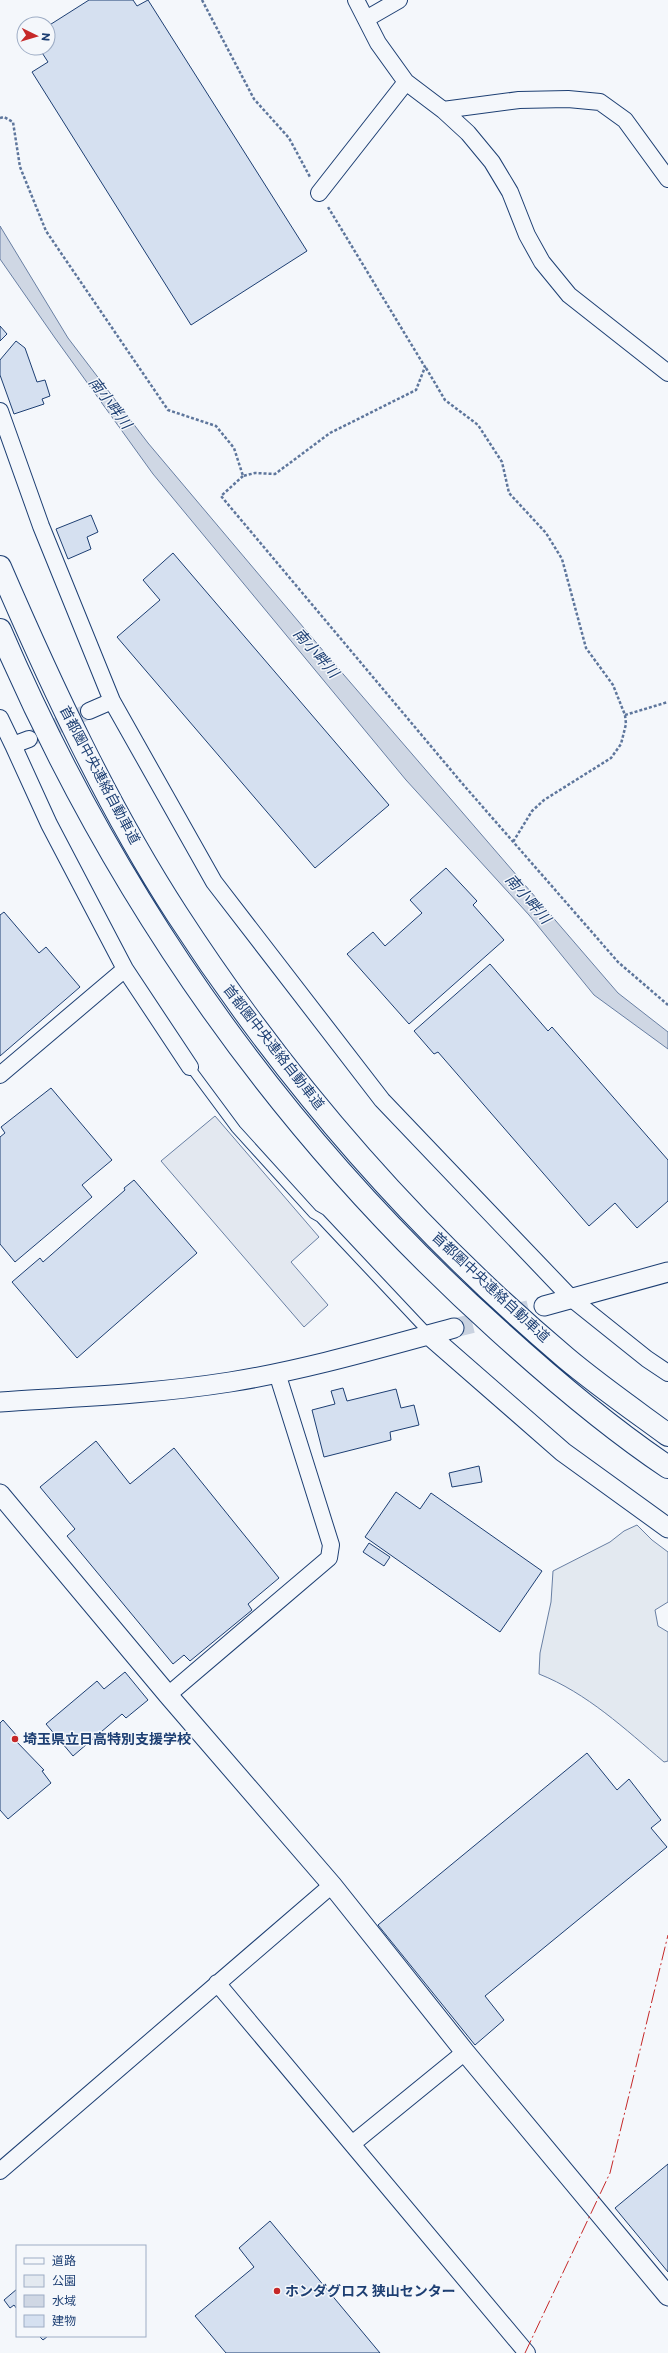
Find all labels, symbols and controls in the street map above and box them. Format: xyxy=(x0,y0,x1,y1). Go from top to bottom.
north arrow xyxy=(16,16,56,56)
text: N xyxy=(40,32,53,42)
water label: 南小畔川 xyxy=(86,373,137,433)
water label: 南小畔川 xyxy=(290,624,345,682)
street label: 首都圏中央連絡自動車道 xyxy=(57,703,144,847)
water label: 南小畔川 xyxy=(502,870,557,928)
street label: 首都圏中央連絡自動車道 xyxy=(220,981,328,1113)
street label: 首都圏中央連絡自動車道 xyxy=(429,1228,553,1345)
place label: 埼玉県立日高特別支援学校 xyxy=(23,1730,191,1747)
marker: 埼玉県立日高特別支援学校 xyxy=(10,1734,20,1744)
legend xyxy=(16,2245,146,2337)
text: 道路 xyxy=(52,2253,76,2267)
text: 公園 xyxy=(52,2273,76,2287)
place label: ホンダグロス 狭山センター xyxy=(285,2282,456,2299)
marker: ホンダグロス 狭山センター xyxy=(272,2286,282,2296)
text: 水域 xyxy=(52,2293,76,2307)
text: 建物 xyxy=(52,2313,76,2327)

